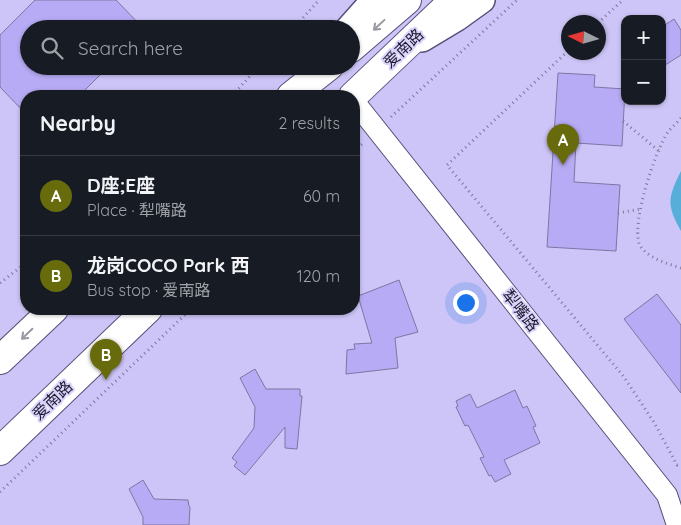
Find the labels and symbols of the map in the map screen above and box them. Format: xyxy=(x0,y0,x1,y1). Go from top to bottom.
north arrow xyxy=(561,15,606,60)
one-way arrow xyxy=(373,19,386,31)
street label: 爱南路 xyxy=(379,24,427,72)
pin: A xyxy=(547,124,579,165)
street label: 犁嘴路 xyxy=(498,285,544,335)
your location xyxy=(453,290,479,316)
one-way arrow xyxy=(21,328,33,340)
pin: B xyxy=(90,339,122,380)
street label: 爱南路 xyxy=(28,376,76,424)

